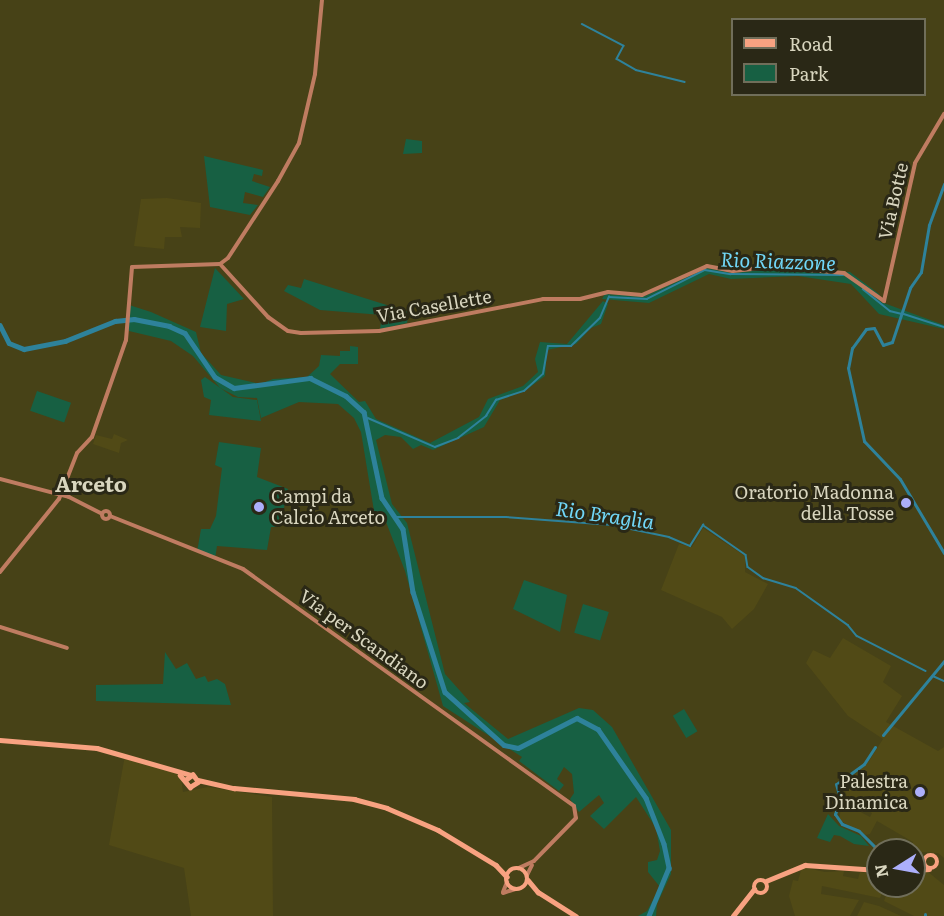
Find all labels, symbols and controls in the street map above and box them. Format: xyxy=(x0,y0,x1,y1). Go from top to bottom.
legend xyxy=(731,18,926,96)
text: Road xyxy=(789,30,833,57)
text: Park xyxy=(789,60,828,87)
street label: Via Botte xyxy=(874,160,912,242)
water label: Rio Riazzone xyxy=(720,246,836,274)
street label: Via Casellette xyxy=(375,285,493,327)
district label: Arceto xyxy=(55,470,127,496)
place label: Oratorio Madonna della Tosse xyxy=(735,482,894,524)
place label: Campi da Calcio Arceto xyxy=(271,486,385,528)
water label: Rio Braglia xyxy=(554,495,656,533)
marker: Oratorio Madonna della Tosse xyxy=(899,496,913,510)
marker: Campi da Calcio Arceto xyxy=(252,500,266,514)
street label: Via per Scandiano xyxy=(295,585,433,693)
place label: Palestra Dinamica xyxy=(825,771,908,814)
marker: Palestra Dinamica xyxy=(913,785,927,799)
north arrow xyxy=(866,838,926,898)
text: N xyxy=(867,862,893,880)

